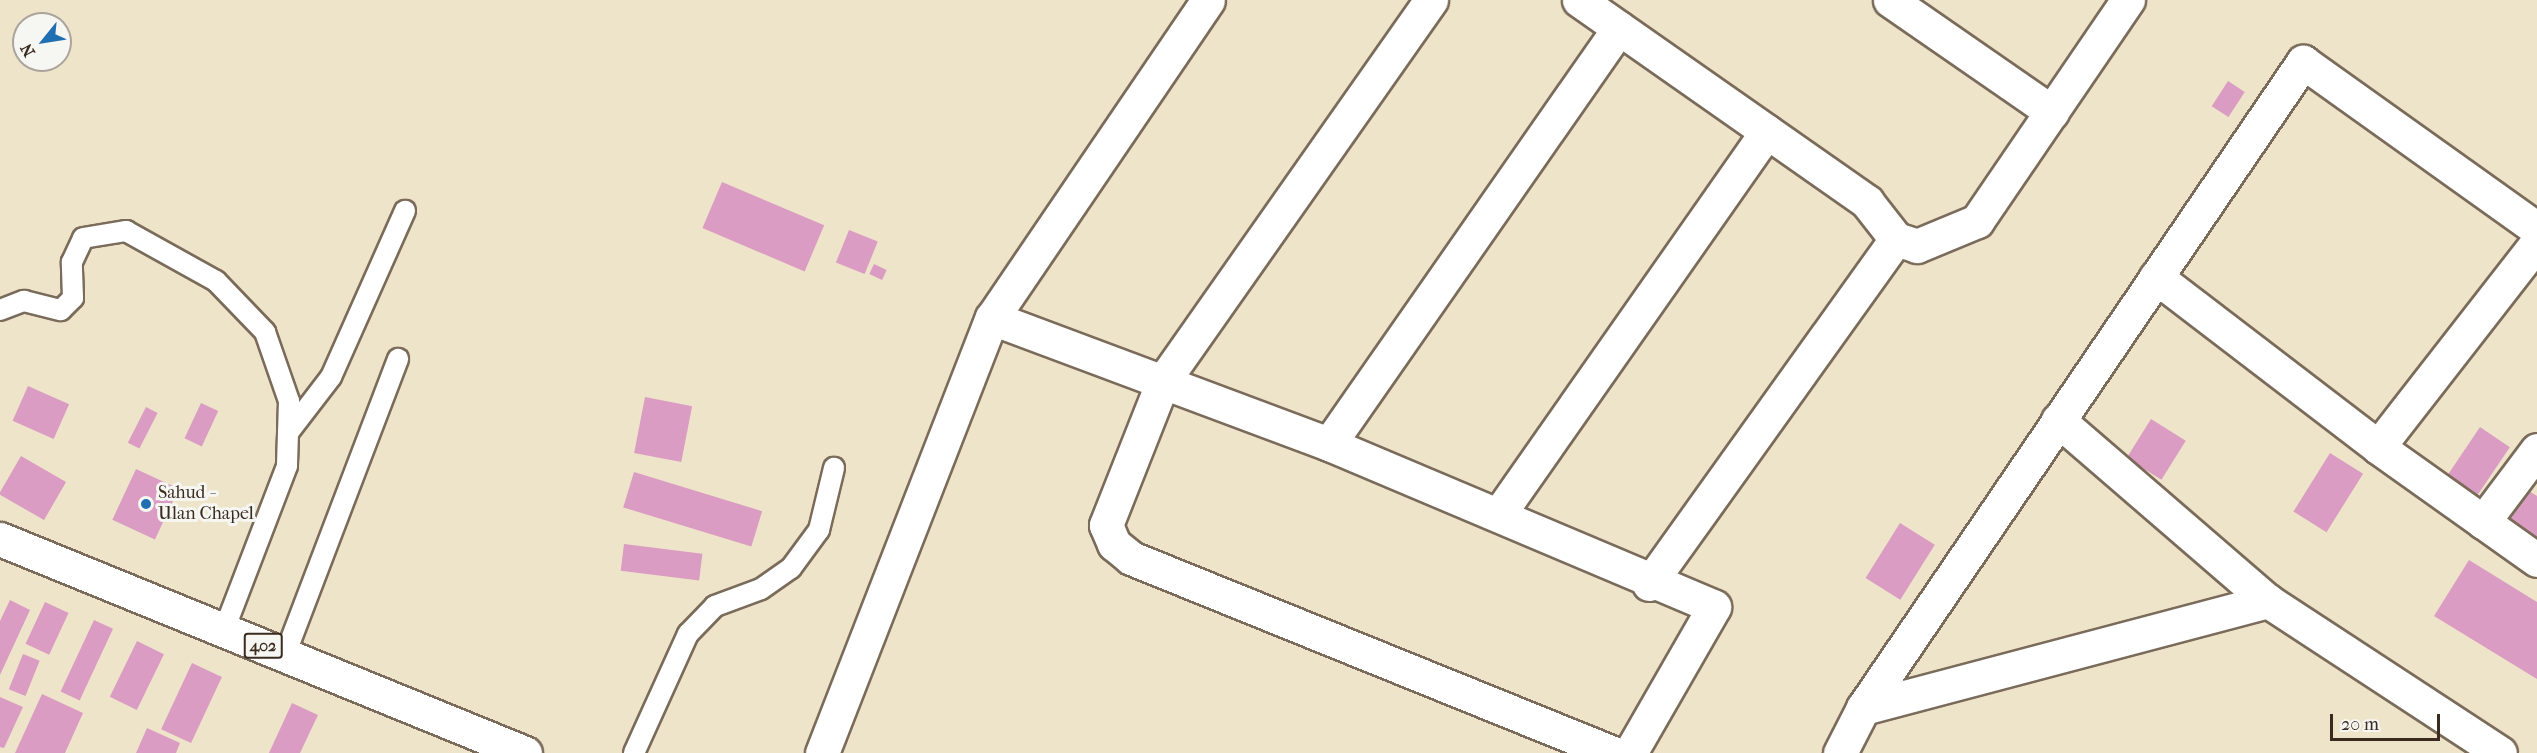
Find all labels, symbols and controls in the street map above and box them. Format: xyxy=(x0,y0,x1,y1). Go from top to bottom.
north arrow xyxy=(12,12,72,72)
text: N xyxy=(16,40,39,60)
place label: Sahud - Ulan Chapel xyxy=(158,483,254,526)
marker: Sahud - Ulan Chapel xyxy=(139,497,153,511)
road number: 402 xyxy=(244,633,282,659)
scale bar xyxy=(2333,702,2442,740)
text: 20 m xyxy=(2341,714,2379,735)

